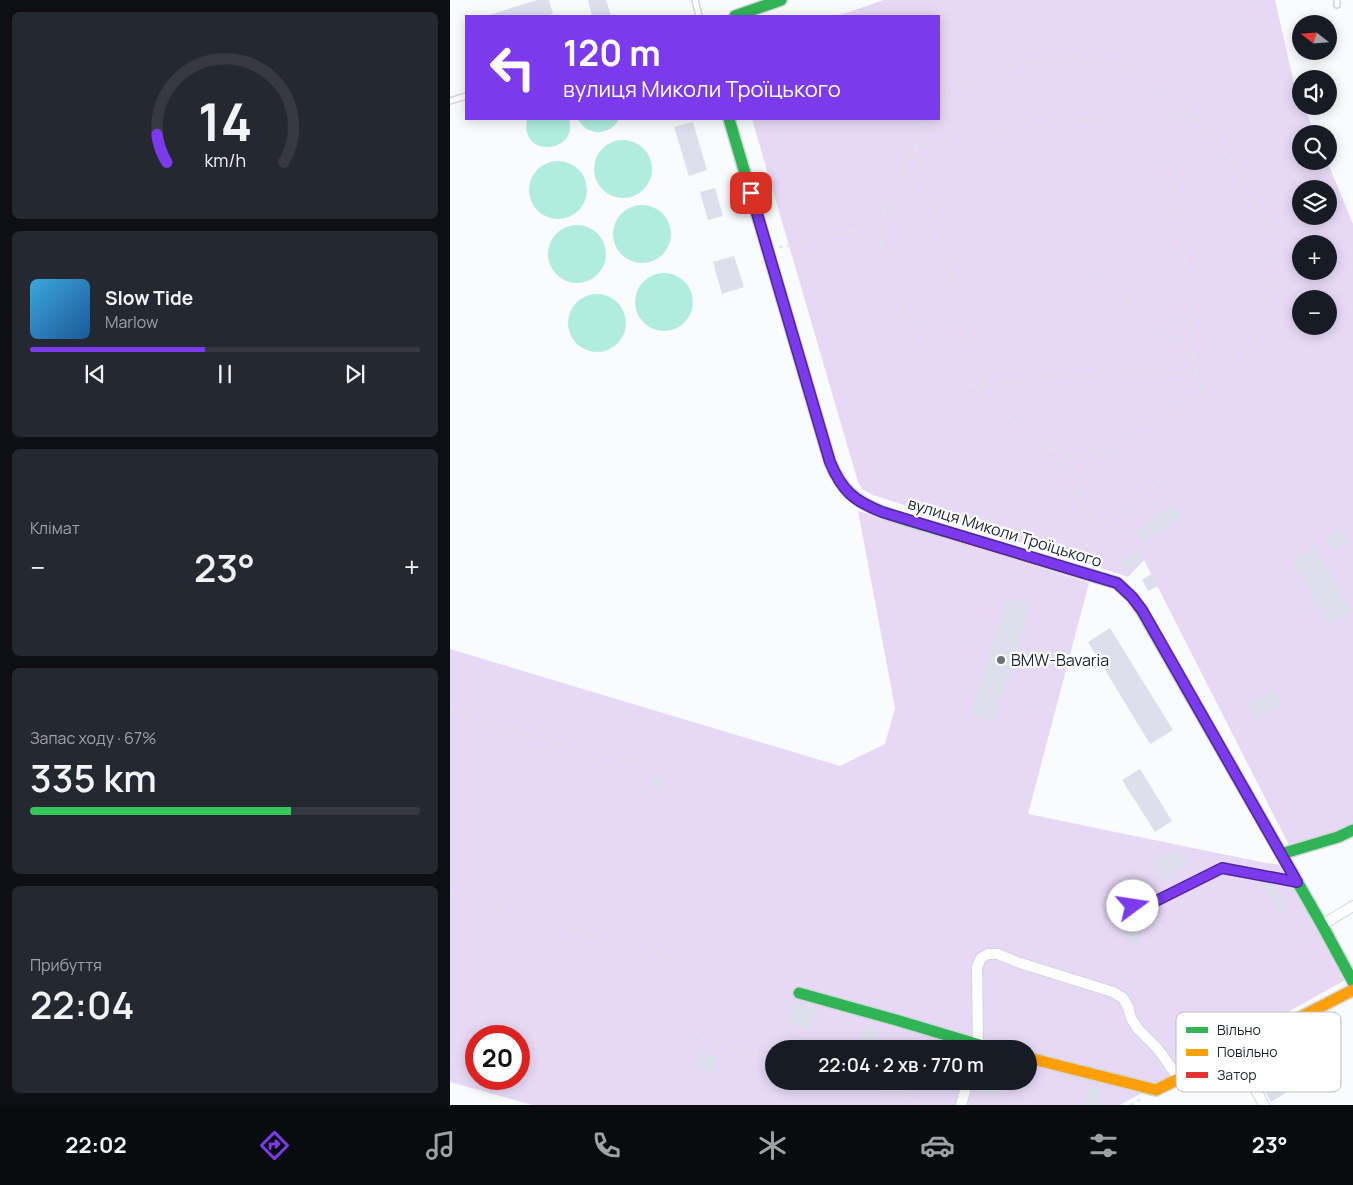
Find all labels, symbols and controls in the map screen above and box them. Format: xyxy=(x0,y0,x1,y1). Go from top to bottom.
north arrow xyxy=(1292,15,1338,60)
map controls xyxy=(1292,15,1337,335)
text: 120 m xyxy=(563,29,661,77)
icon: left xyxy=(480,35,545,100)
button: sound xyxy=(1292,70,1337,115)
text: вулиця Миколи Троїцького xyxy=(563,74,841,104)
text: 14 xyxy=(198,86,252,157)
button: search xyxy=(1292,125,1337,170)
text: km/h xyxy=(204,148,246,172)
pin xyxy=(730,172,772,214)
icon: arrive xyxy=(737,179,765,207)
button: layers xyxy=(1292,180,1337,225)
button: + xyxy=(1292,235,1337,280)
text: Slow Tide xyxy=(105,285,193,311)
button: − xyxy=(1292,290,1337,335)
text: Marlow xyxy=(105,311,158,333)
icon: previous xyxy=(81,360,109,388)
icon: pause xyxy=(211,360,239,388)
icon: next xyxy=(341,360,369,388)
street label: вулиця Миколи Троїцького xyxy=(905,492,1105,572)
text: Клімат xyxy=(30,517,80,539)
text: 23° xyxy=(194,541,255,593)
text: − xyxy=(30,548,45,586)
text: + xyxy=(404,548,420,586)
place label: BMW-Bavaria xyxy=(1011,649,1109,671)
marker: BMW-Bavaria xyxy=(995,654,1007,666)
text: Запас ходу · 67% xyxy=(30,727,156,749)
text: 335 km xyxy=(30,751,157,803)
position arrow xyxy=(1106,879,1158,931)
text: Прибуття xyxy=(30,954,102,976)
text: 22:04 xyxy=(30,978,134,1030)
legend xyxy=(1176,1012,1341,1092)
text: Вільно xyxy=(1217,1020,1261,1039)
speed limit sign: 20 xyxy=(465,1025,530,1090)
text: Повільно xyxy=(1217,1042,1278,1061)
text: 22:04 · 2 хв · 770 m xyxy=(818,1052,984,1078)
text: Затор xyxy=(1217,1065,1257,1084)
icon: directions xyxy=(257,1128,292,1163)
icon: music xyxy=(423,1128,458,1163)
icon: phone xyxy=(589,1128,624,1163)
icon: climate xyxy=(755,1128,790,1163)
icon: car xyxy=(920,1128,955,1163)
icon: filters xyxy=(1086,1128,1121,1163)
text: 22:02 xyxy=(65,1130,127,1160)
text: 23° xyxy=(1252,1130,1288,1160)

